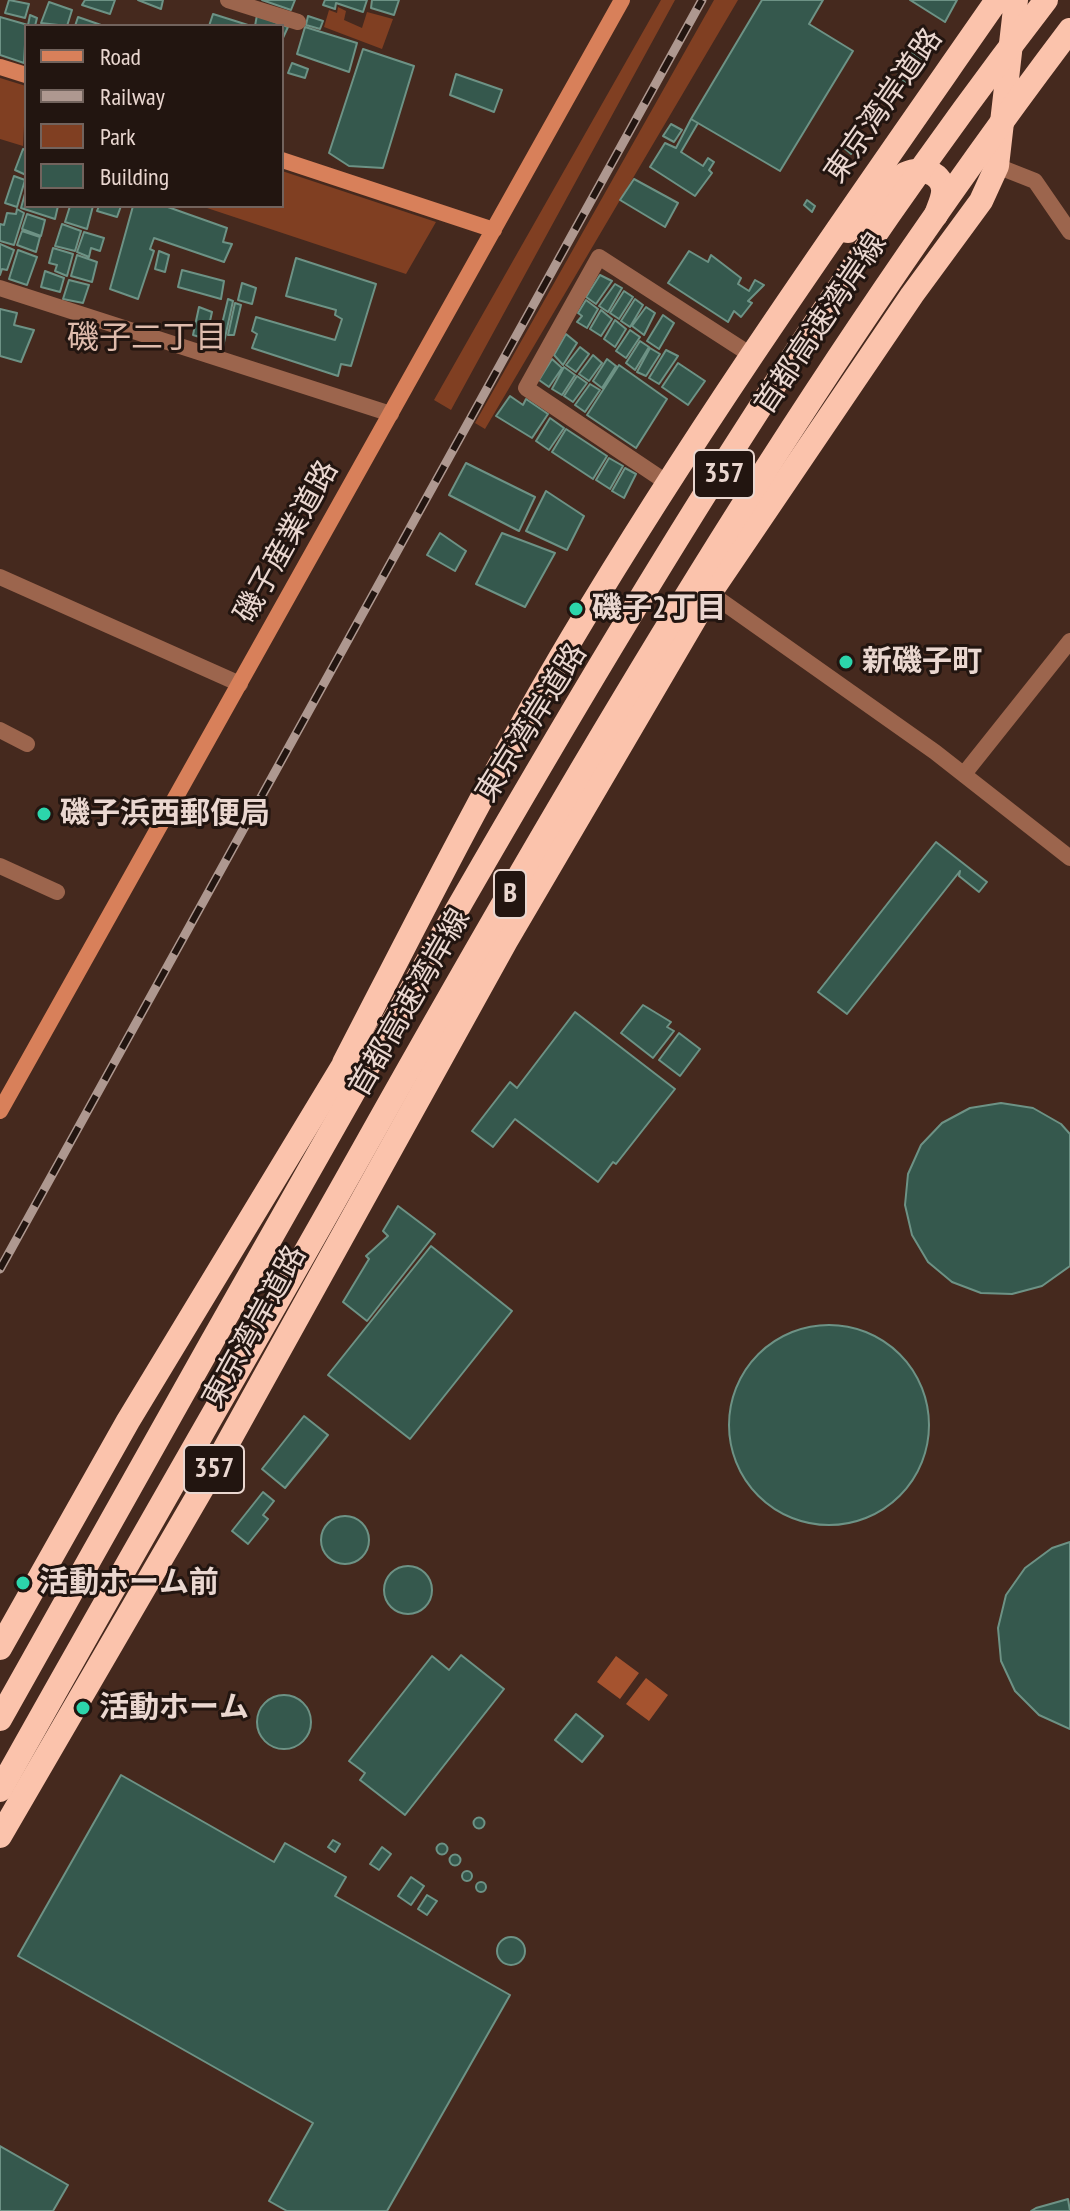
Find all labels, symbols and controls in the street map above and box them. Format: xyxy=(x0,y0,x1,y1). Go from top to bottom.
street label: 東京湾岸道路 xyxy=(818,22,950,190)
legend xyxy=(24,24,284,208)
text: Road xyxy=(100,41,141,72)
text: Railway xyxy=(100,81,165,112)
text: Park xyxy=(100,121,136,152)
text: Building xyxy=(100,161,169,192)
street label: 首都高速湾岸線 xyxy=(747,227,895,421)
district label: 磯子二丁目 xyxy=(67,320,227,358)
road number: 357 xyxy=(694,450,754,498)
street label: 磯子産業道路 xyxy=(228,455,346,629)
place label: 磯子2丁目 xyxy=(592,591,726,627)
marker: 磯子2丁目 xyxy=(567,600,585,618)
street label: 東京湾岸道路 xyxy=(469,637,595,809)
place label: 新磯子町 xyxy=(862,644,982,680)
marker: 新磯子町 xyxy=(837,653,855,671)
place label: 磯子浜西郵便局 xyxy=(60,796,270,832)
marker: 磯子浜西郵便局 xyxy=(35,805,53,823)
road number: B xyxy=(494,870,526,918)
street label: 首都高速湾岸線 xyxy=(342,903,478,1103)
street label: 東京湾岸道路 xyxy=(196,1240,314,1414)
road number: 357 xyxy=(184,1445,244,1493)
place label: 活動ホーム前 xyxy=(39,1565,219,1601)
marker: 活動ホーム前 xyxy=(14,1574,32,1592)
place label: 活動ホーム xyxy=(99,1690,249,1726)
marker: 活動ホーム xyxy=(74,1699,92,1717)

